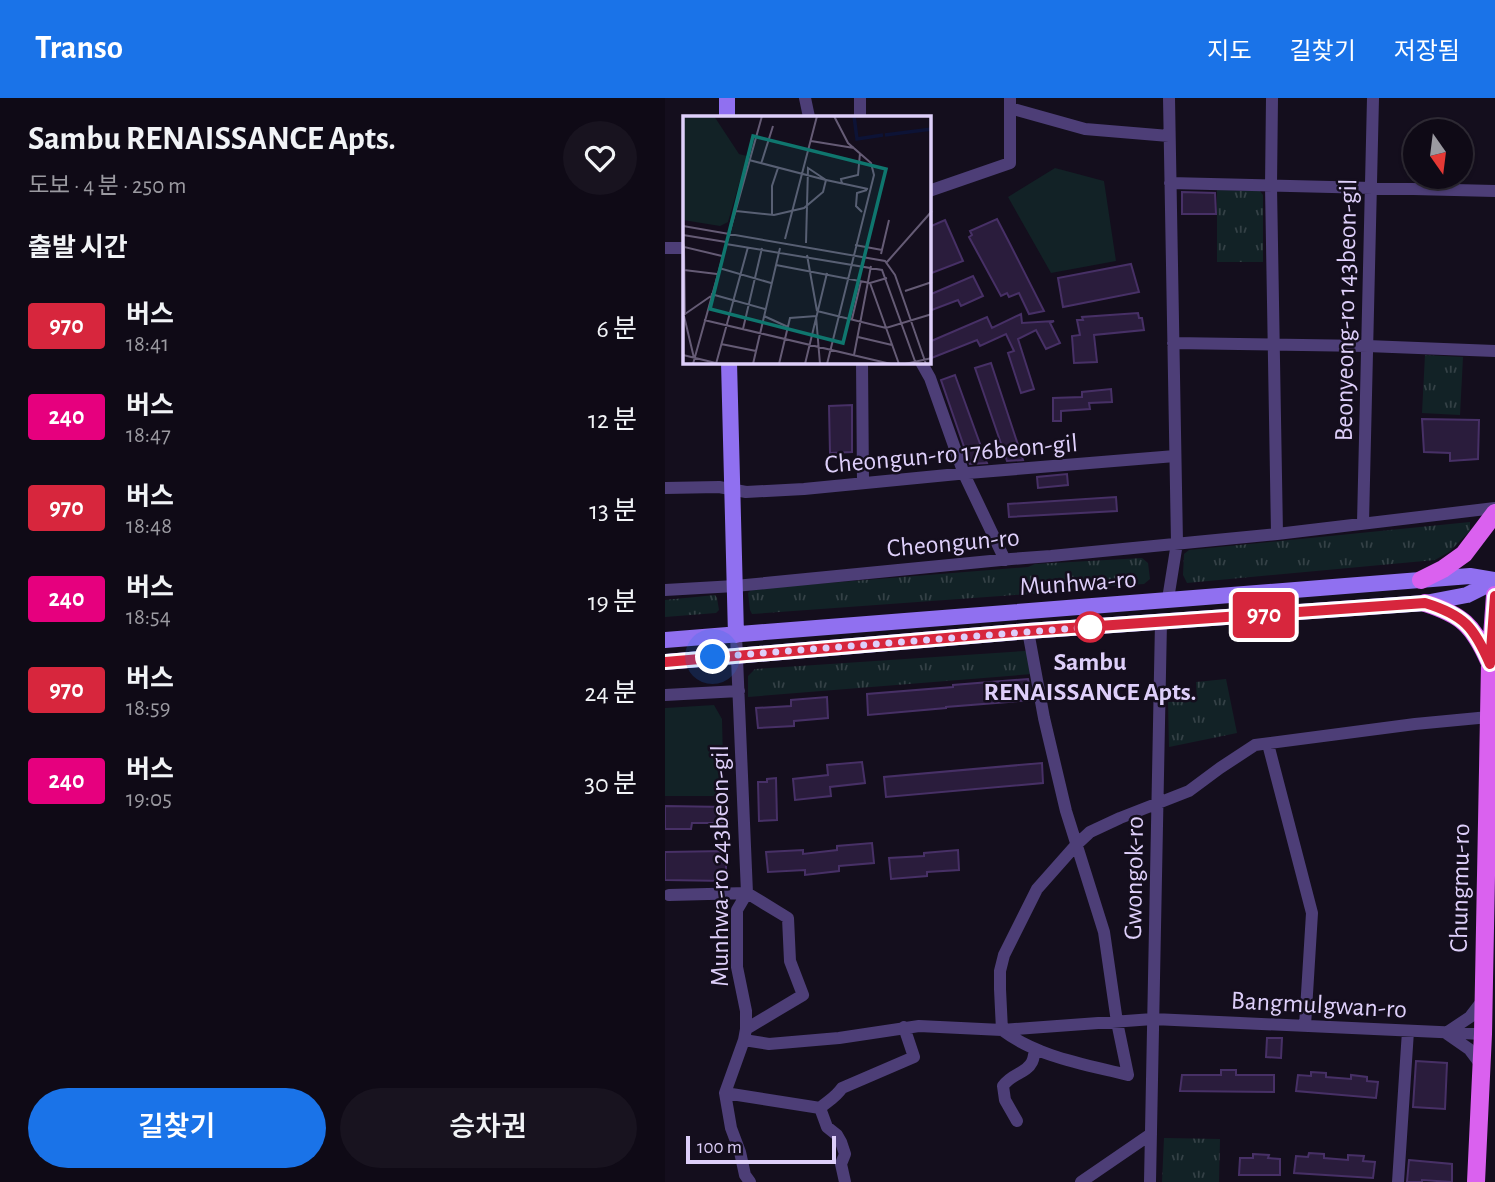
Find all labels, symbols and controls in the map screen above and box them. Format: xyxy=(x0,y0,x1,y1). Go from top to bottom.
text: Transo xyxy=(35,32,123,65)
text: 지도 xyxy=(1207,40,1252,64)
text: 길찾기 xyxy=(1290,40,1356,64)
text: 저장됨 xyxy=(1394,40,1460,64)
inset map xyxy=(683,116,931,364)
north arrow xyxy=(1403,119,1473,189)
map controls xyxy=(1403,119,1473,189)
button: heart xyxy=(563,121,637,195)
text: Sambu RENAISSANCE Apts. xyxy=(28,123,396,156)
text: 도보 · 4 분 · 250 m xyxy=(28,175,186,198)
street label: Beonyeong-ro 143beon-gil xyxy=(1331,178,1361,442)
text: 출발 시간 xyxy=(28,235,128,261)
text: 버스 xyxy=(126,302,174,328)
text: 970 xyxy=(49,314,84,338)
text: 6 분 xyxy=(597,316,637,342)
text: 18:41 xyxy=(126,333,169,356)
text: 버스 xyxy=(126,393,174,419)
text: 240 xyxy=(49,405,84,429)
text: 12 분 xyxy=(588,407,637,433)
text: 18:47 xyxy=(126,424,171,447)
street label: Cheongun-ro 176beon-gil xyxy=(823,430,1079,478)
text: 버스 xyxy=(126,484,174,510)
text: 970 xyxy=(49,496,84,520)
text: 13 분 xyxy=(589,498,637,524)
text: 18:48 xyxy=(126,515,172,538)
street label: Cheongun-ro xyxy=(886,524,1021,562)
street label: Munhwa-ro xyxy=(1018,566,1138,600)
text: 버스 xyxy=(126,575,174,601)
text: 240 xyxy=(49,587,84,611)
text: 19 분 xyxy=(588,589,637,615)
line badge: 970 xyxy=(1224,592,1304,638)
text: 970 xyxy=(1247,603,1281,627)
text: 18:54 xyxy=(126,606,171,629)
marker: Sambu RENAISSANCE Apts. xyxy=(1075,612,1105,642)
your location xyxy=(695,639,730,674)
place label: Sambu RENAISSANCE Apts. xyxy=(984,649,1196,705)
text: 버스 xyxy=(126,666,174,692)
text: 970 xyxy=(49,678,84,702)
text: 24 분 xyxy=(584,680,637,706)
text: 18:59 xyxy=(126,697,171,720)
street label: Munhwa-ro 243beon-gil xyxy=(707,745,733,987)
text: 버스 xyxy=(126,757,174,783)
text: 240 xyxy=(49,769,84,793)
text: 30 분 xyxy=(584,771,637,797)
text: 19:05 xyxy=(126,788,172,811)
street label: Gwongok-ro xyxy=(1120,816,1148,940)
street label: Chungmu-ro xyxy=(1446,823,1474,953)
street label: Bangmulgwan-ro xyxy=(1230,987,1408,1023)
button: 길찾기 xyxy=(28,1088,326,1168)
button: 승차권 xyxy=(340,1088,637,1168)
scale bar xyxy=(686,1133,837,1165)
text: 100 m xyxy=(697,1138,742,1157)

